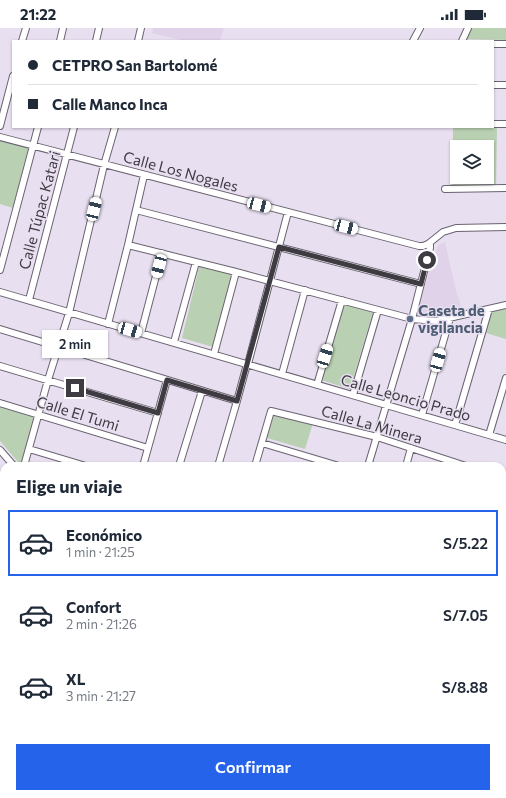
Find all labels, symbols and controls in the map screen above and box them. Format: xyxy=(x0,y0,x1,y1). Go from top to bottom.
text: 21:22 xyxy=(20,5,56,23)
text: CETPRO San Bartolomé xyxy=(52,56,218,74)
text: Calle Manco Inca xyxy=(52,95,168,113)
map controls xyxy=(450,140,494,184)
button: layers xyxy=(450,140,494,184)
street label: Calle Los Nogales xyxy=(122,147,241,195)
street label: Calle Túpac Katari xyxy=(15,149,63,271)
car xyxy=(85,196,103,222)
car xyxy=(246,196,272,214)
car xyxy=(333,218,359,236)
route start xyxy=(418,251,436,269)
car xyxy=(150,253,168,279)
place label: Caseta de vigilancia xyxy=(418,301,485,336)
marker: Caseta de vigilancia xyxy=(405,314,415,324)
car xyxy=(117,321,143,339)
callout: 2 min xyxy=(42,330,108,358)
text: 2 min xyxy=(59,336,91,352)
car xyxy=(316,343,334,369)
car xyxy=(429,347,447,373)
street label: Calle Leoncio Prado xyxy=(339,370,473,424)
route end xyxy=(66,379,84,397)
street label: Calle El Tumi xyxy=(34,392,122,434)
street label: Calle La Minera xyxy=(319,401,425,447)
text: Elige un viaje xyxy=(16,475,122,497)
icon: car xyxy=(18,525,54,561)
text: Económico xyxy=(66,526,142,544)
text: S/5.22 xyxy=(443,534,488,552)
text: 1 min · 21:25 xyxy=(66,544,135,560)
icon: car xyxy=(18,597,54,633)
text: Confort xyxy=(66,598,121,616)
text: S/7.05 xyxy=(443,606,488,624)
text: 2 min · 21:26 xyxy=(66,616,137,632)
icon: car xyxy=(18,669,54,705)
text: XL xyxy=(66,670,85,688)
text: S/8.88 xyxy=(442,678,488,696)
text: 3 min · 21:27 xyxy=(66,688,136,704)
button: Confirmar xyxy=(16,744,490,790)

